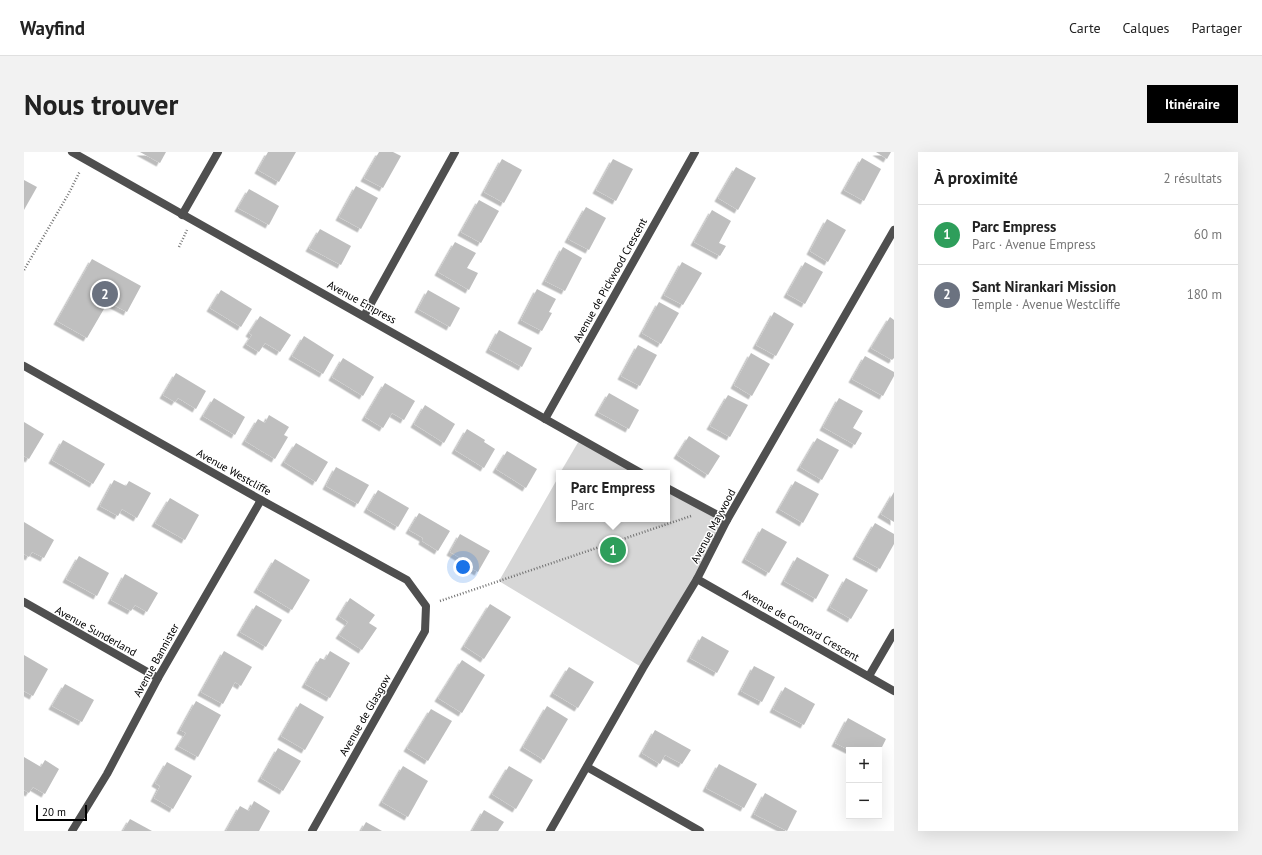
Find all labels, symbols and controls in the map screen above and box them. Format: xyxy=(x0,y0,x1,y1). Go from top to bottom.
text: Wayfind xyxy=(20,16,85,40)
text: Carte xyxy=(1069,19,1101,37)
text: Calques xyxy=(1123,19,1169,37)
text: Partager xyxy=(1191,19,1242,37)
button: Itinéraire xyxy=(1147,85,1238,123)
text: Nous trouver xyxy=(24,86,178,123)
text: À proximité xyxy=(934,167,1018,189)
text: 2 résultats xyxy=(1163,170,1222,187)
street label: Avenue de Pickwood Crescent xyxy=(570,215,650,345)
text: Parc Empress xyxy=(972,217,1056,236)
text: 1 xyxy=(943,226,951,243)
text: 60 m xyxy=(1194,226,1222,243)
text: Parc · Avenue Empress xyxy=(972,236,1096,253)
street label: Avenue Empress xyxy=(325,277,399,327)
text: Sant Nirankari Mission xyxy=(972,277,1116,296)
pin: 2 xyxy=(92,279,118,309)
text: 2 xyxy=(943,286,951,303)
text: 180 m xyxy=(1187,286,1222,303)
text: Temple · Avenue Westcliffe xyxy=(972,296,1120,313)
street label: Avenue Westcliffe xyxy=(194,446,274,498)
popup xyxy=(556,470,670,522)
text: Parc Empress xyxy=(571,478,655,497)
street label: Avenue Maywood xyxy=(687,486,739,566)
text: Parc xyxy=(571,497,594,514)
pin: 1 xyxy=(600,535,626,565)
your location xyxy=(453,557,473,577)
street label: Avenue de Concord Crescent xyxy=(740,586,862,664)
street label: Avenue Sunderland xyxy=(53,603,139,659)
street label: Avenue Bannister xyxy=(130,621,182,699)
street label: Avenue de Glasgow xyxy=(336,672,394,758)
map controls xyxy=(846,747,882,819)
button: + xyxy=(846,747,882,783)
button: − xyxy=(846,783,882,819)
scale bar xyxy=(36,803,87,822)
text: 20 m xyxy=(42,805,66,819)

